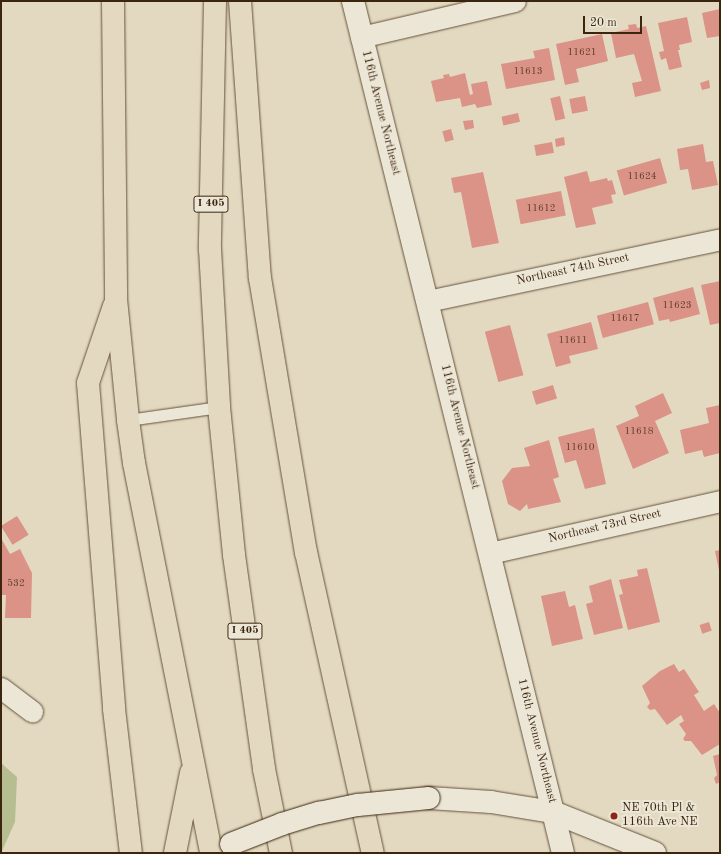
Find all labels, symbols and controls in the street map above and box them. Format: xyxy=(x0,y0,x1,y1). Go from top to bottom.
scale bar xyxy=(585,8,644,34)
text: 20 m xyxy=(590,17,617,29)
house number: 11621 xyxy=(568,47,596,59)
street label: 116th Avenue Northeast xyxy=(358,49,402,177)
house number: 11613 xyxy=(514,66,542,78)
house number: 11624 xyxy=(628,171,656,183)
road number: I 405 xyxy=(193,195,229,213)
house number: 11612 xyxy=(527,203,555,215)
street label: Northeast 74th Street xyxy=(515,251,631,289)
house number: 11623 xyxy=(663,300,691,312)
house number: 11617 xyxy=(611,313,639,325)
house number: 11611 xyxy=(559,335,587,347)
street label: 116th Avenue Northeast xyxy=(437,363,481,491)
house number: 11618 xyxy=(625,426,653,438)
house number: 11610 xyxy=(566,442,594,454)
street label: Northeast 73rd Street xyxy=(547,507,663,547)
house number: 532 xyxy=(7,578,25,590)
road number: I 405 xyxy=(227,622,263,640)
street label: 116th Avenue Northeast xyxy=(514,677,558,805)
place label: NE 70th Pl & 116th Ave NE xyxy=(622,802,698,830)
marker: NE 70th Pl & 116th Ave NE xyxy=(609,811,619,821)

